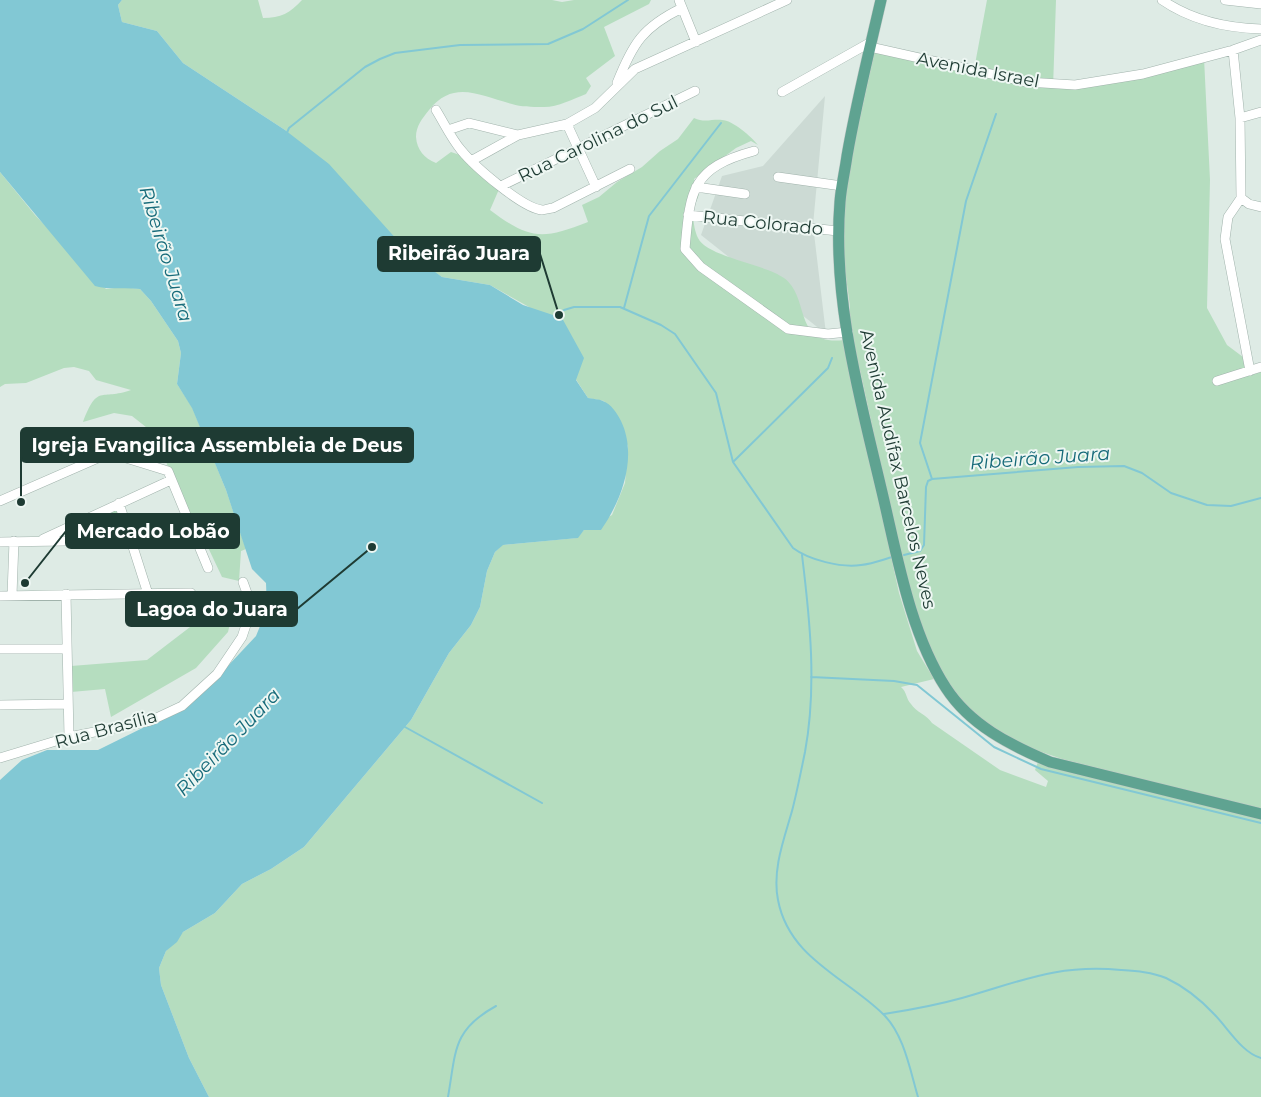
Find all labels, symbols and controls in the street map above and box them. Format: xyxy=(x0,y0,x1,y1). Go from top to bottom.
street label: Avenida Israel xyxy=(915,47,1041,93)
street label: Rua Carolina do Sul xyxy=(514,91,682,187)
water label: Ribeirão Juara xyxy=(134,183,198,325)
street label: Rua Colorado xyxy=(702,206,824,240)
callout: Ribeirão Juara xyxy=(378,237,540,271)
text: Ribeirão Juara xyxy=(388,242,530,265)
street label: Avenida Audifax Barcelos Neves xyxy=(855,327,941,611)
callout: Igreja Evangilica Assembleia de Deus xyxy=(21,428,413,462)
text: Igreja Evangilica Assembleia de Deus xyxy=(31,434,403,457)
water label: Ribeirão Juara xyxy=(969,442,1111,474)
callout: Mercado Lobão xyxy=(66,514,239,548)
text: Mercado Lobão xyxy=(76,520,230,543)
callout: Lagoa do Juara xyxy=(126,592,297,626)
text: Lagoa do Juara xyxy=(136,598,288,621)
water label: Ribeirão Juara xyxy=(171,683,285,801)
street label: Rua Brasília xyxy=(52,705,160,753)

